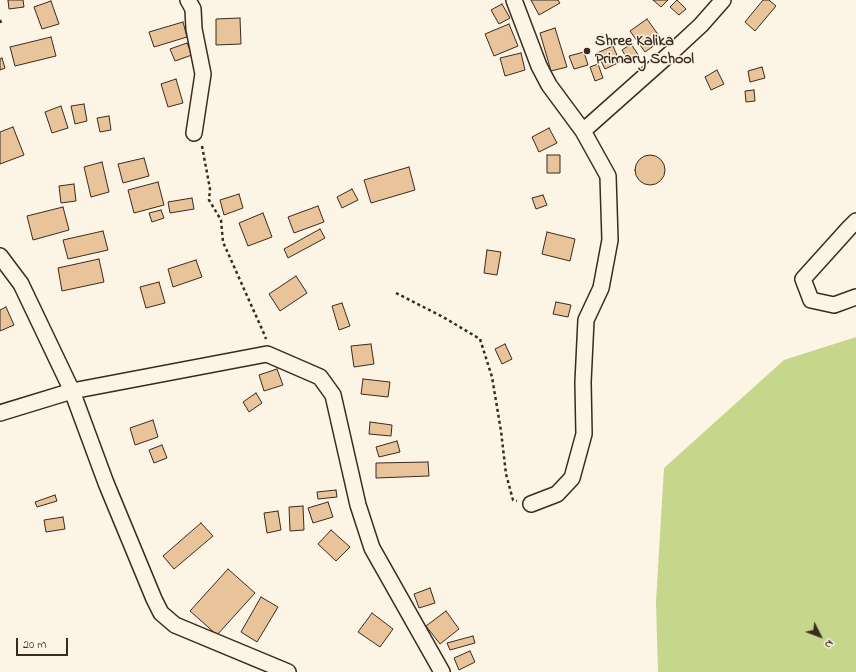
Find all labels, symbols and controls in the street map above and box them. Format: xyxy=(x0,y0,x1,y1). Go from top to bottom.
place label: Shree Kalika Primary School xyxy=(595,32,694,70)
marker: Shree Kalika Primary School xyxy=(582,46,592,56)
north arrow xyxy=(800,616,840,656)
scale bar xyxy=(18,630,70,656)
text: 20 m xyxy=(23,636,46,654)
text: N xyxy=(820,636,837,652)

